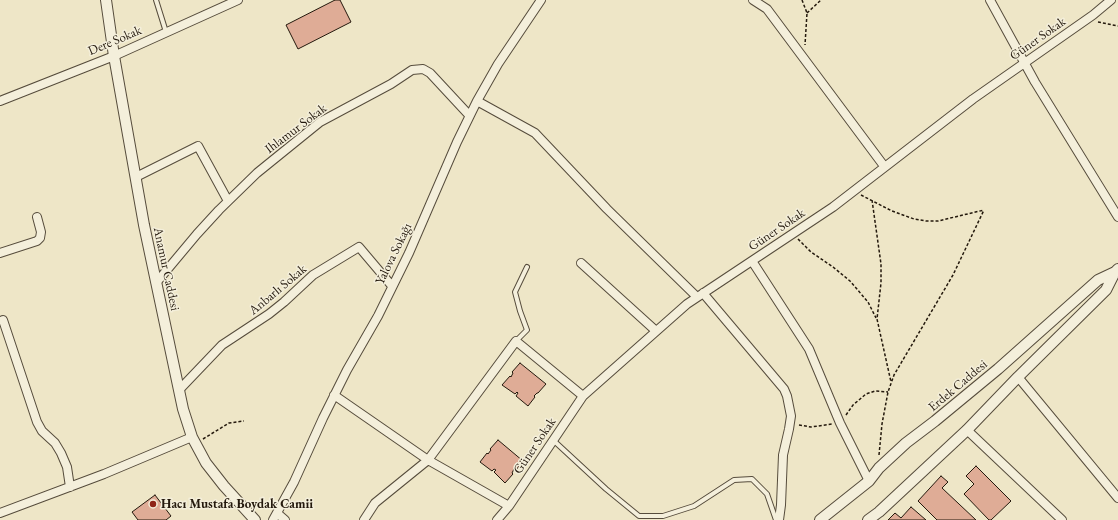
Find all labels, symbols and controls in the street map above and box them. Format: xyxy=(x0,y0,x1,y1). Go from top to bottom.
street label: Güner Sokak xyxy=(1007,14,1069,64)
street label: Dere Sokak xyxy=(86,23,144,59)
street label: Ihlamur Sokak xyxy=(262,101,330,157)
street label: Güner Sokak xyxy=(746,205,808,255)
street label: Yalova Sokağı xyxy=(372,221,416,287)
street label: Anamur Caddesi xyxy=(150,226,182,312)
street label: Anbarlı Sokak xyxy=(246,261,310,319)
street label: Erdek Caddesi xyxy=(925,357,991,415)
street label: Güner Sokak xyxy=(510,415,560,477)
place label: Hacı Mustafa Boydak Camii xyxy=(161,496,313,512)
marker: Hacı Mustafa Boydak Camii xyxy=(148,499,158,509)

